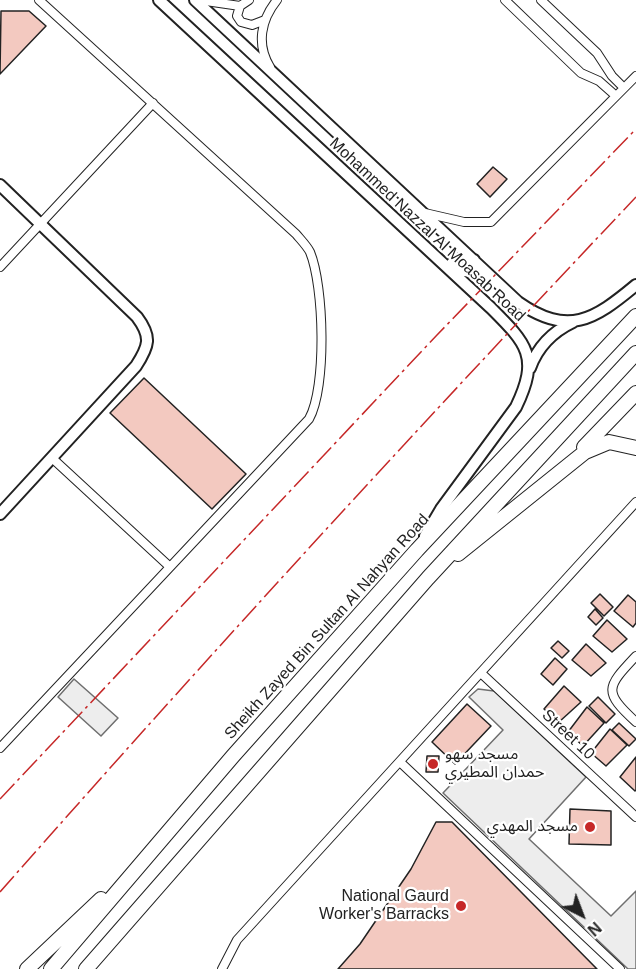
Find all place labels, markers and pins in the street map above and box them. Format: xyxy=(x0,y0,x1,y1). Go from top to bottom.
place label: مسجد سهو حمدان المطيري xyxy=(445,745,544,783)
marker: مسجد سهو حمدان المطيري xyxy=(426,757,440,771)
place label: مسجد المهدي xyxy=(487,817,578,837)
marker: مسجد المهدي xyxy=(583,820,597,834)
place label: National Gaurd Worker's Barracks xyxy=(319,887,449,925)
marker: National Gaurd Worker's Barracks xyxy=(454,899,468,913)

